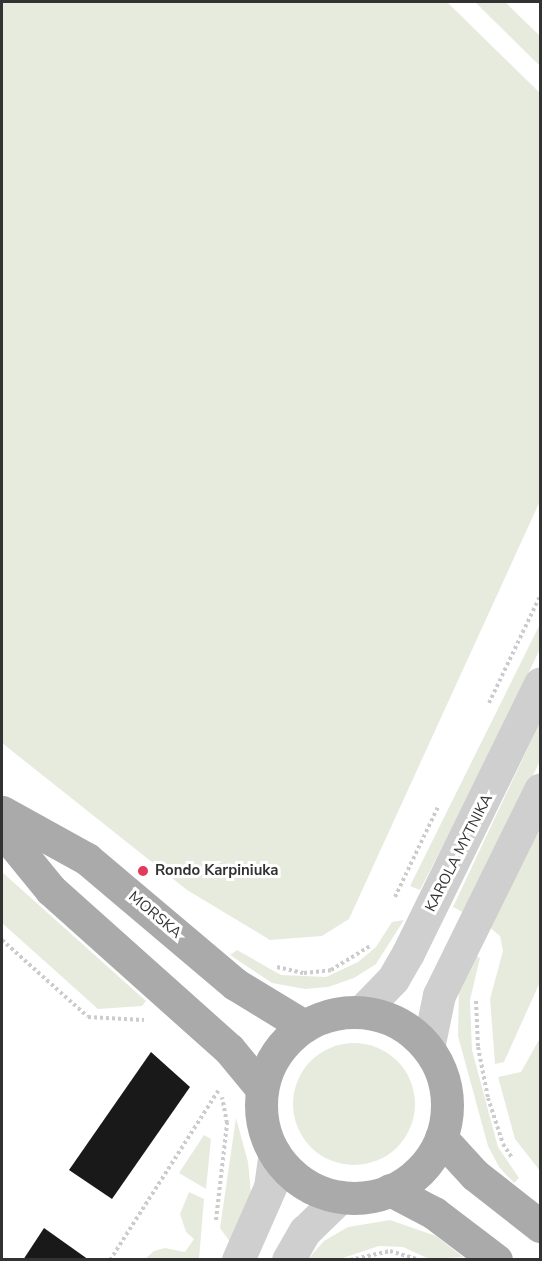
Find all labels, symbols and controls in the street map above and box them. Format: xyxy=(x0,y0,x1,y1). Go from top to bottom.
street label: KAROLA MYTNIKA xyxy=(422,791,496,915)
place label: Rondo Karpiniuka xyxy=(155,862,279,880)
marker: Rondo Karpiniuka xyxy=(136,864,150,878)
street label: MORSKA xyxy=(125,888,185,942)

